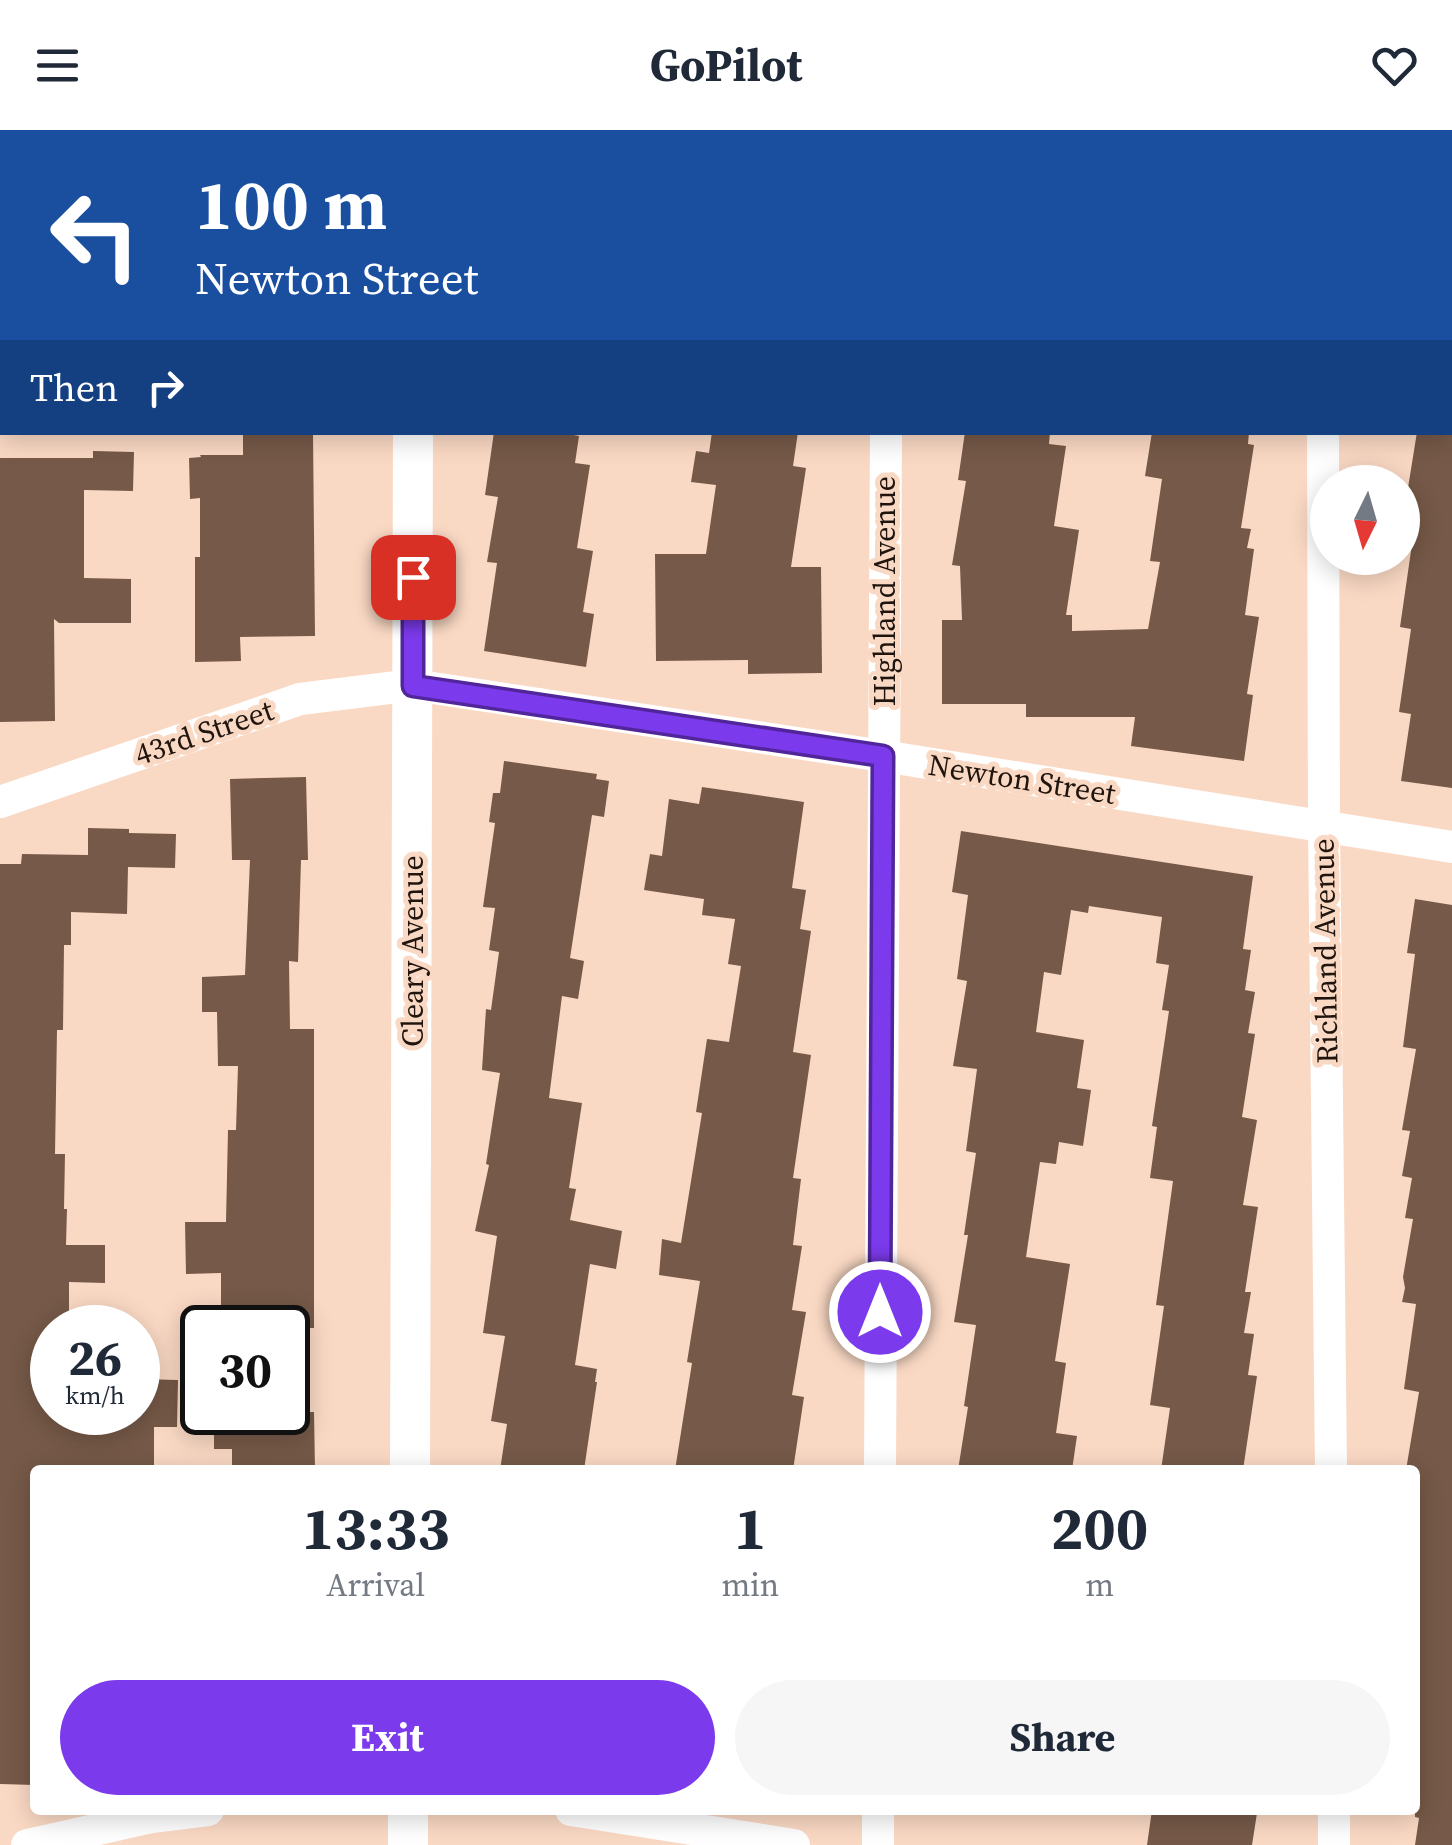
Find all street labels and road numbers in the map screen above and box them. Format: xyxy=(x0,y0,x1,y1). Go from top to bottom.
street label: Highland Avenue xyxy=(864,476,905,706)
street label: 43rd Street xyxy=(129,689,279,775)
street label: Newton Street xyxy=(926,744,1119,814)
street label: Richland Avenue xyxy=(1303,838,1347,1064)
street label: Cleary Avenue xyxy=(392,855,433,1047)

